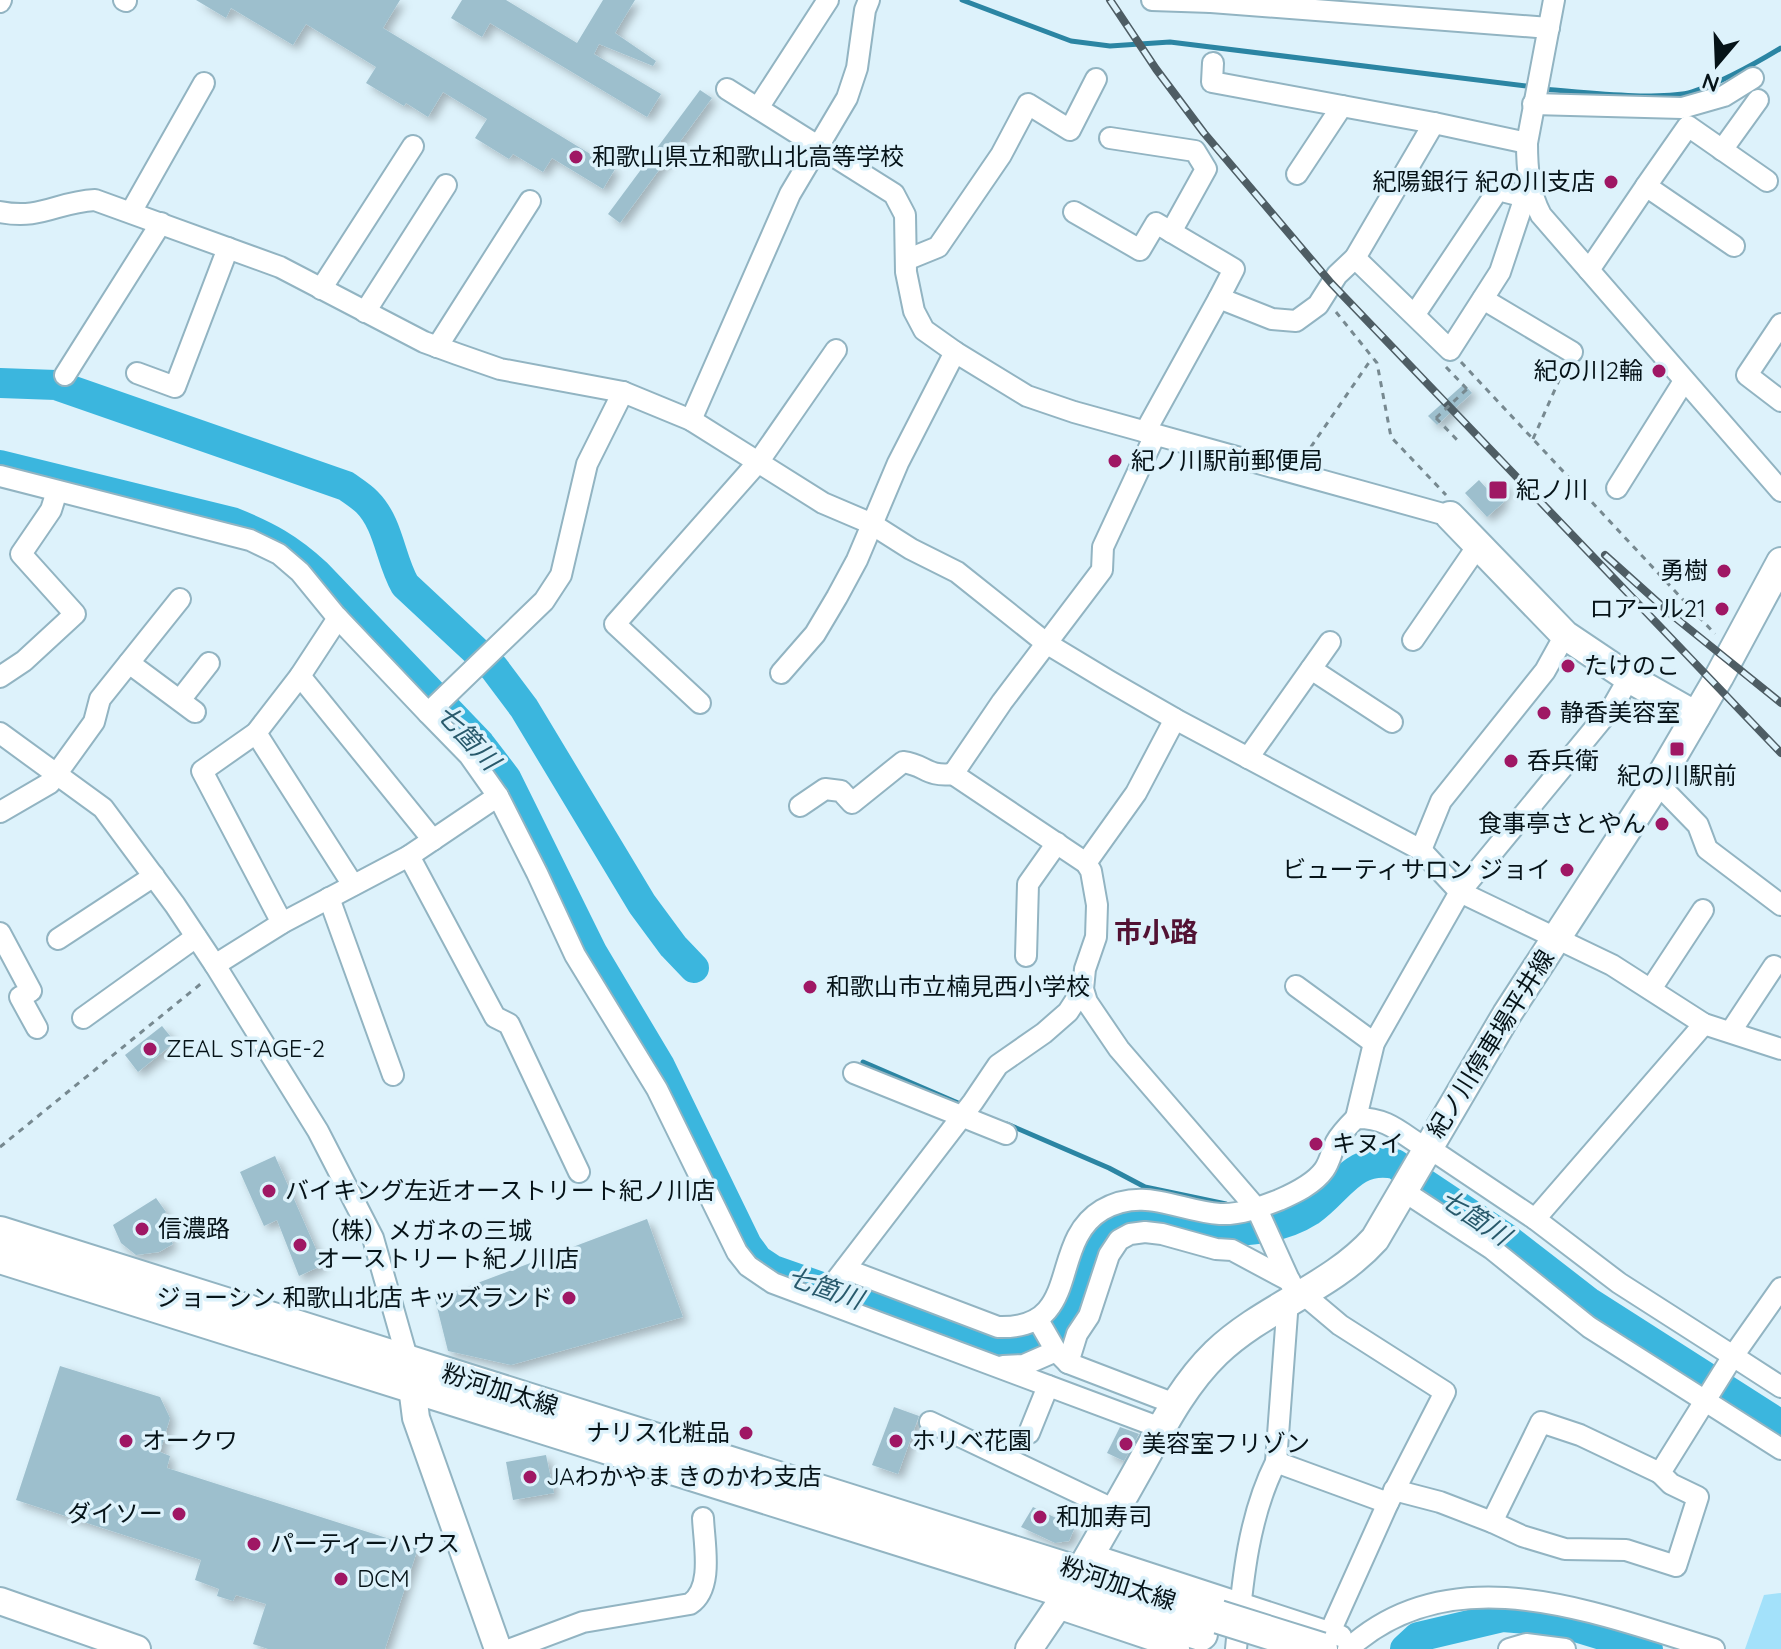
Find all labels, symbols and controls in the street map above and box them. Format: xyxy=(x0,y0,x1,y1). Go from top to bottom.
north arrow xyxy=(1677,24,1757,104)
text: N xyxy=(1698,67,1723,99)
place label: 和歌山県立和歌山北高等学校 xyxy=(592,141,904,171)
marker: 和歌山県立和歌山北高等学校 xyxy=(567,148,585,166)
place label: 紀陽銀行 紀の川支店 xyxy=(1372,166,1595,196)
marker: 紀陽銀行 紀の川支店 xyxy=(1602,173,1620,191)
place label: 紀の川2輪 xyxy=(1534,355,1643,385)
marker: 紀の川2輪 xyxy=(1650,362,1668,380)
place label: 紀ノ川駅前郵便局 xyxy=(1131,445,1323,475)
marker: 紀ノ川駅前郵便局 xyxy=(1106,452,1124,470)
place label: 紀ノ川 xyxy=(1516,474,1588,504)
marker: 紀ノ川 xyxy=(1487,479,1509,501)
place label: 勇樹 xyxy=(1660,555,1708,585)
marker: 勇樹 xyxy=(1715,562,1733,580)
place label: ロアール21 xyxy=(1589,593,1706,623)
marker: ロアール21 xyxy=(1713,600,1731,618)
place label: たけのこ xyxy=(1584,650,1680,680)
marker: たけのこ xyxy=(1559,657,1577,675)
water label: 七箇川 xyxy=(430,697,509,779)
place label: 静香美容室 xyxy=(1560,697,1680,727)
marker: 静香美容室 xyxy=(1535,704,1553,722)
marker: 紀の川駅前 xyxy=(1668,740,1686,758)
place label: 呑兵衛 xyxy=(1527,745,1599,775)
marker: 呑兵衛 xyxy=(1502,752,1520,770)
place label: 紀の川駅前 xyxy=(1617,760,1737,790)
place label: 食事亭さとやん xyxy=(1478,808,1646,838)
marker: 食事亭さとやん xyxy=(1653,815,1671,833)
place label: ビューティサロン ジョイ xyxy=(1282,854,1551,884)
marker: ビューティサロン ジョイ xyxy=(1558,861,1576,879)
district label: 市小路 xyxy=(1114,914,1198,949)
street label: 紀ノ川停車場平井線 xyxy=(1420,944,1560,1143)
place label: 和歌山市立楠見西小学校 xyxy=(826,971,1090,1001)
marker: 和歌山市立楠見西小学校 xyxy=(801,978,819,996)
place label: ZEAL STAGE-2 xyxy=(166,1033,325,1063)
marker: ZEAL STAGE-2 xyxy=(141,1040,159,1058)
place label: キヌイ xyxy=(1332,1128,1404,1158)
marker: キヌイ xyxy=(1307,1135,1325,1153)
place label: バイキング左近オーストリート紀ノ川店 xyxy=(285,1175,715,1205)
water label: 七箇川 xyxy=(1434,1181,1519,1254)
marker: バイキング左近オーストリート紀ノ川店 xyxy=(260,1182,278,1200)
place label: 信濃路 xyxy=(158,1213,230,1243)
place label: （株）メガネの三城 オーストリート紀ノ川店 xyxy=(316,1215,579,1273)
marker: 信濃路 xyxy=(133,1220,151,1238)
marker: （株）メガネの三城 オーストリート紀ノ川店 xyxy=(291,1236,309,1254)
water label: 七箇川 xyxy=(783,1259,870,1317)
place label: ジョーシン 和歌山北店 キッズランド xyxy=(156,1282,553,1312)
marker: ジョーシン 和歌山北店 キッズランド xyxy=(560,1289,578,1307)
street label: 粉河加太線 xyxy=(439,1357,562,1421)
place label: ナリス化粧品 xyxy=(586,1417,730,1447)
marker: ナリス化粧品 xyxy=(737,1424,755,1442)
place label: オークワ xyxy=(142,1425,238,1455)
place label: ホリベ花園 xyxy=(912,1425,1032,1455)
place label: 美容室フリゾン xyxy=(1142,1428,1310,1458)
marker: オークワ xyxy=(117,1432,135,1450)
marker: ホリベ花園 xyxy=(887,1432,905,1450)
marker: 美容室フリゾン xyxy=(1117,1435,1135,1453)
place label: JAわかやま きのかわ支店 xyxy=(546,1461,821,1491)
marker: JAわかやま きのかわ支店 xyxy=(521,1468,539,1486)
place label: ダイソー xyxy=(67,1498,163,1528)
place label: 和加寿司 xyxy=(1056,1501,1152,1531)
marker: ダイソー xyxy=(170,1505,188,1523)
marker: 和加寿司 xyxy=(1031,1508,1049,1526)
place label: パーティーハウス xyxy=(270,1528,460,1558)
marker: パーティーハウス xyxy=(245,1535,263,1553)
street label: 粉河加太線 xyxy=(1057,1550,1180,1616)
place label: DCM xyxy=(357,1563,410,1593)
marker: DCM xyxy=(332,1570,350,1588)

